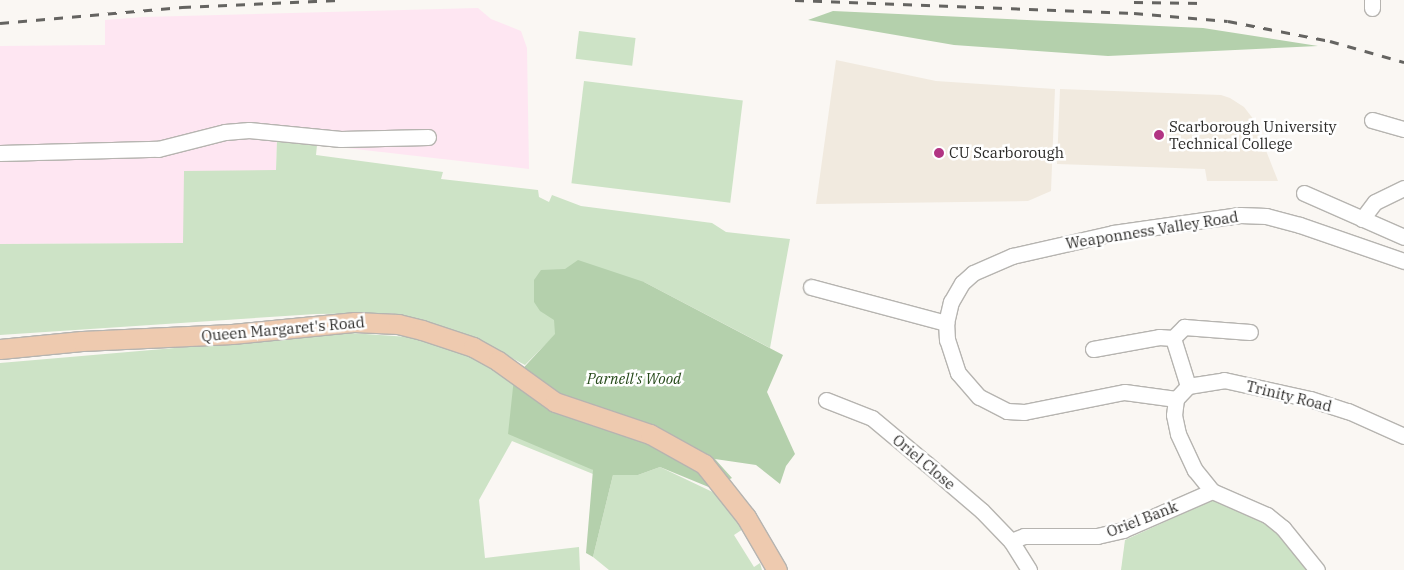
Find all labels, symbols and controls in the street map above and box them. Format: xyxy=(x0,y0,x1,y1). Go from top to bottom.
place label: Scarborough University Technical College xyxy=(1169,117,1337,152)
marker: Scarborough University Technical College xyxy=(1153,129,1165,141)
place label: CU Scarborough xyxy=(949,144,1064,162)
marker: CU Scarborough xyxy=(933,147,945,159)
street label: Weaponness Valley Road xyxy=(1064,207,1240,253)
street label: Queen Margaret's Road xyxy=(201,313,365,345)
park label: Parnell's Wood xyxy=(587,370,681,388)
street label: Trinity Road xyxy=(1244,377,1334,415)
street label: Oriel Close xyxy=(889,431,959,493)
street label: Oriel Bank xyxy=(1104,497,1180,541)

